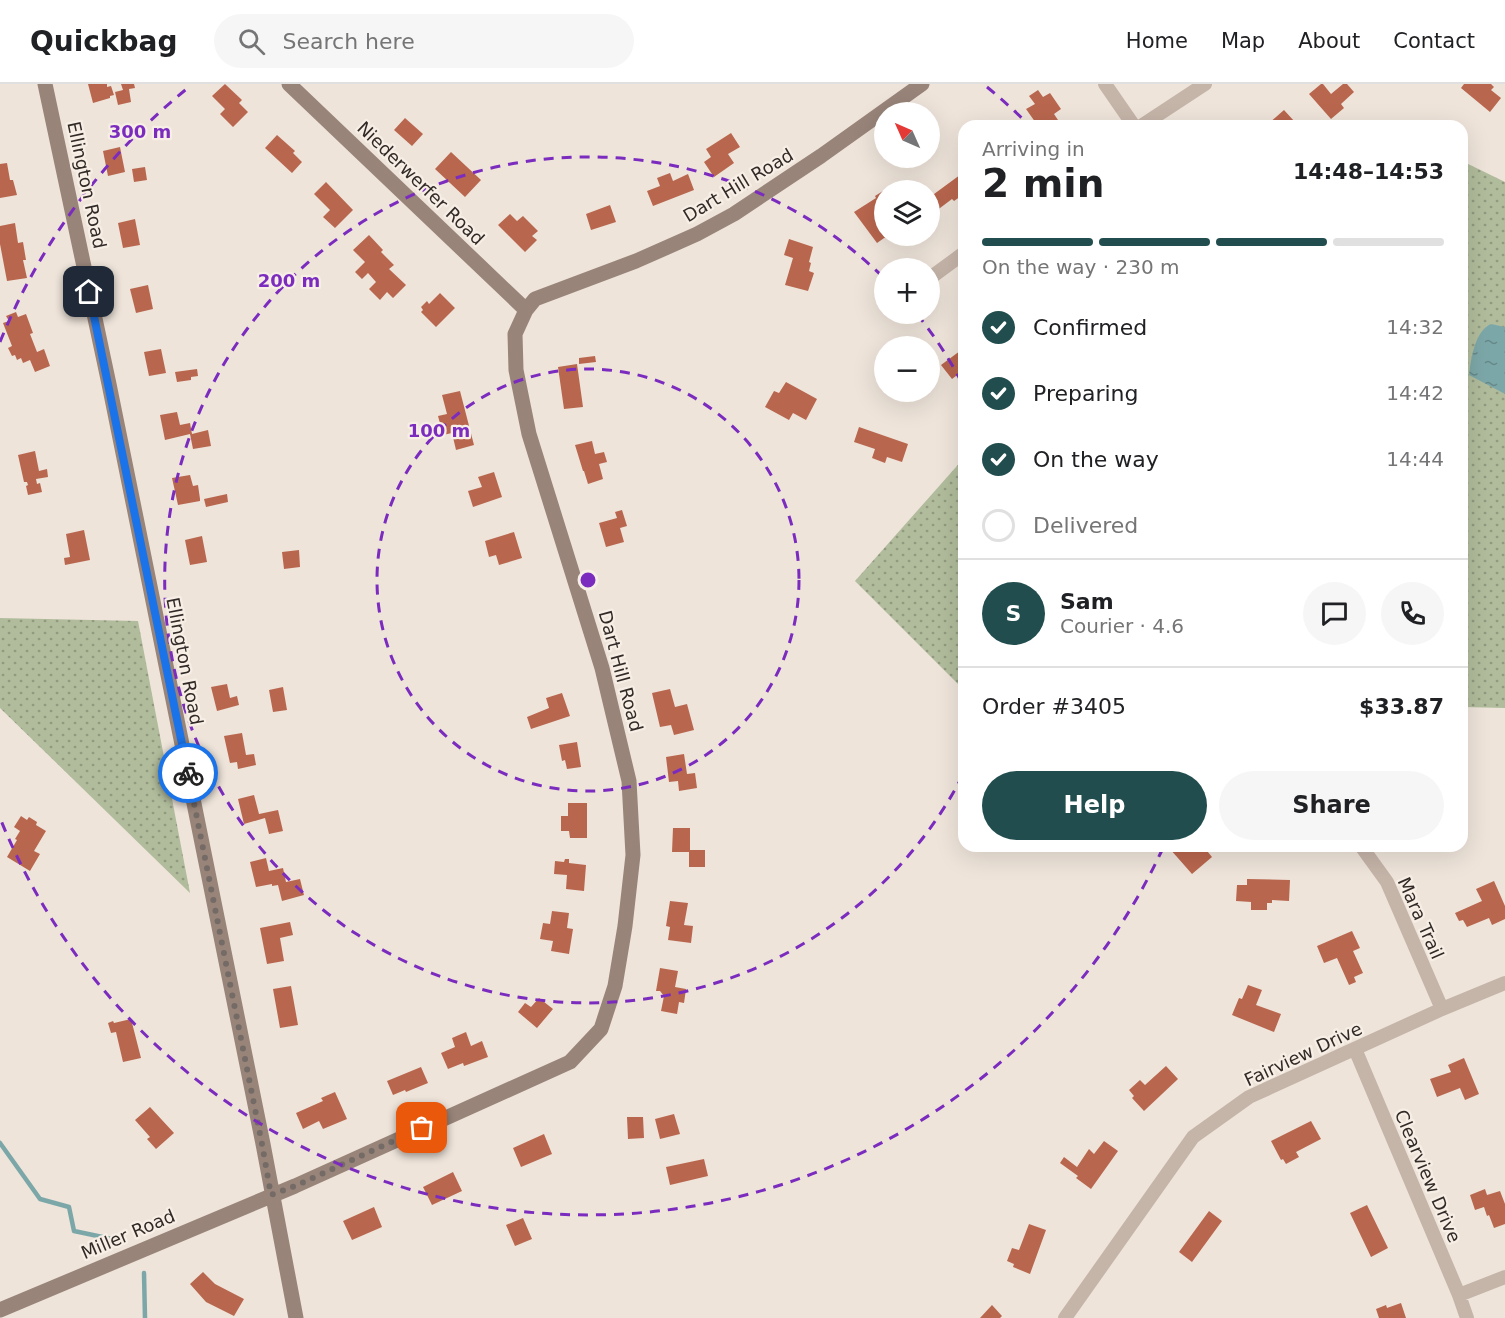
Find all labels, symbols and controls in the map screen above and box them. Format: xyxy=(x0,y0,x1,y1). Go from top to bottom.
search box xyxy=(214,14,634,68)
text: Quickbag xyxy=(30,25,178,58)
icon: search xyxy=(235,25,268,58)
text: Search here xyxy=(283,29,415,54)
text: Home xyxy=(1126,29,1188,53)
text: Map xyxy=(1221,29,1265,53)
text: About xyxy=(1298,29,1360,53)
text: Contact xyxy=(1393,29,1475,53)
north arrow xyxy=(874,102,940,168)
map controls xyxy=(874,102,940,402)
street label: Niederwerfer Road xyxy=(353,117,489,249)
street label: Ellington Road xyxy=(63,119,111,251)
text: 300 m xyxy=(109,121,171,142)
text: Arriving in xyxy=(982,137,1085,161)
street label: Dart Hill Road xyxy=(679,144,797,226)
text: 14:48–14:53 xyxy=(1293,159,1444,184)
text: 2 min xyxy=(982,161,1104,206)
button: layers xyxy=(874,180,940,246)
text: On the way · 230 m xyxy=(982,255,1180,279)
button: + xyxy=(874,258,940,324)
pin xyxy=(63,266,114,317)
text: 200 m xyxy=(258,270,320,291)
icon: home xyxy=(72,275,105,308)
icon: check xyxy=(982,311,1015,344)
text: Confirmed xyxy=(1033,315,1147,340)
text: 14:32 xyxy=(1386,315,1444,339)
button: − xyxy=(874,336,940,402)
icon: check xyxy=(982,377,1015,410)
text: Preparing xyxy=(1033,381,1139,406)
text: 14:42 xyxy=(1386,381,1444,405)
text: 100 m xyxy=(408,420,470,441)
icon: check xyxy=(982,443,1015,476)
text: On the way xyxy=(1033,447,1159,472)
text: 14:44 xyxy=(1386,447,1444,471)
text: Delivered xyxy=(1033,513,1138,538)
centre of rings xyxy=(578,570,598,590)
button: chat xyxy=(1303,582,1366,645)
button: phone xyxy=(1381,582,1444,645)
text: Sam xyxy=(1060,589,1114,614)
street label: Ellington Road xyxy=(162,595,208,727)
text: S xyxy=(1006,601,1021,626)
street label: Dart Hill Road xyxy=(595,608,647,734)
text: Courier · 4.6 xyxy=(1060,614,1184,638)
text: Order #3405 xyxy=(982,694,1126,719)
text: $33.87 xyxy=(1359,694,1444,719)
courier xyxy=(158,743,218,803)
icon: bike xyxy=(172,757,205,790)
button: Help xyxy=(982,771,1207,840)
button: Share xyxy=(1219,771,1444,840)
street label: Mara Trail xyxy=(1394,874,1448,962)
street label: Fairview Drive xyxy=(1241,1018,1365,1090)
pin xyxy=(396,1102,447,1153)
street label: Clearview Drive xyxy=(1391,1106,1465,1246)
icon: bag xyxy=(405,1111,438,1144)
street label: Miller Road xyxy=(78,1205,178,1263)

